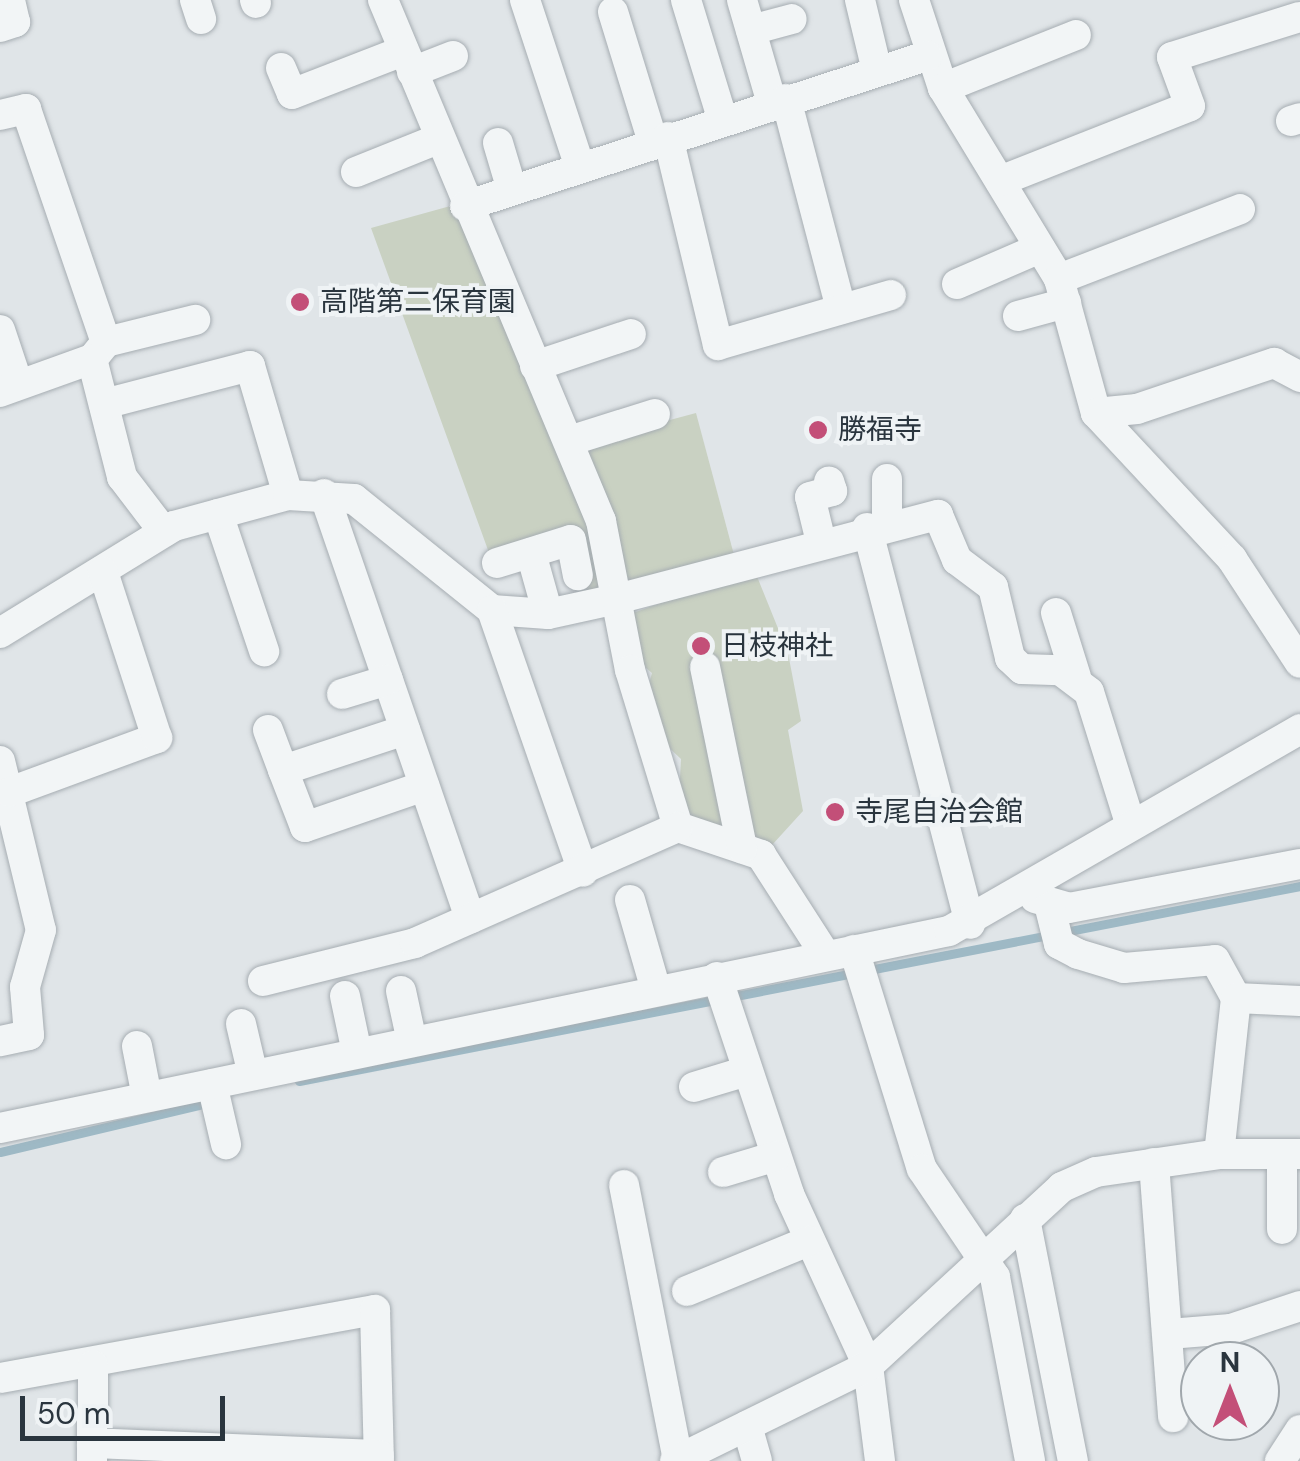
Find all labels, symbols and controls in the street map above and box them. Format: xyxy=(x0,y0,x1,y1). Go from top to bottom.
place label: 高階第二保育園 xyxy=(320,285,516,319)
marker: 高階第二保育園 xyxy=(289,291,311,313)
place label: 勝福寺 xyxy=(838,413,922,447)
marker: 勝福寺 xyxy=(807,419,829,441)
place label: 日枝神社 xyxy=(721,629,833,663)
marker: 日枝神社 xyxy=(690,635,712,657)
place label: 寺尾自治会館 xyxy=(855,795,1023,829)
marker: 寺尾自治会館 xyxy=(824,801,846,823)
north arrow xyxy=(1180,1341,1280,1441)
text: N xyxy=(1220,1344,1240,1381)
scale bar xyxy=(25,1376,230,1438)
text: 50 m xyxy=(37,1394,111,1433)

